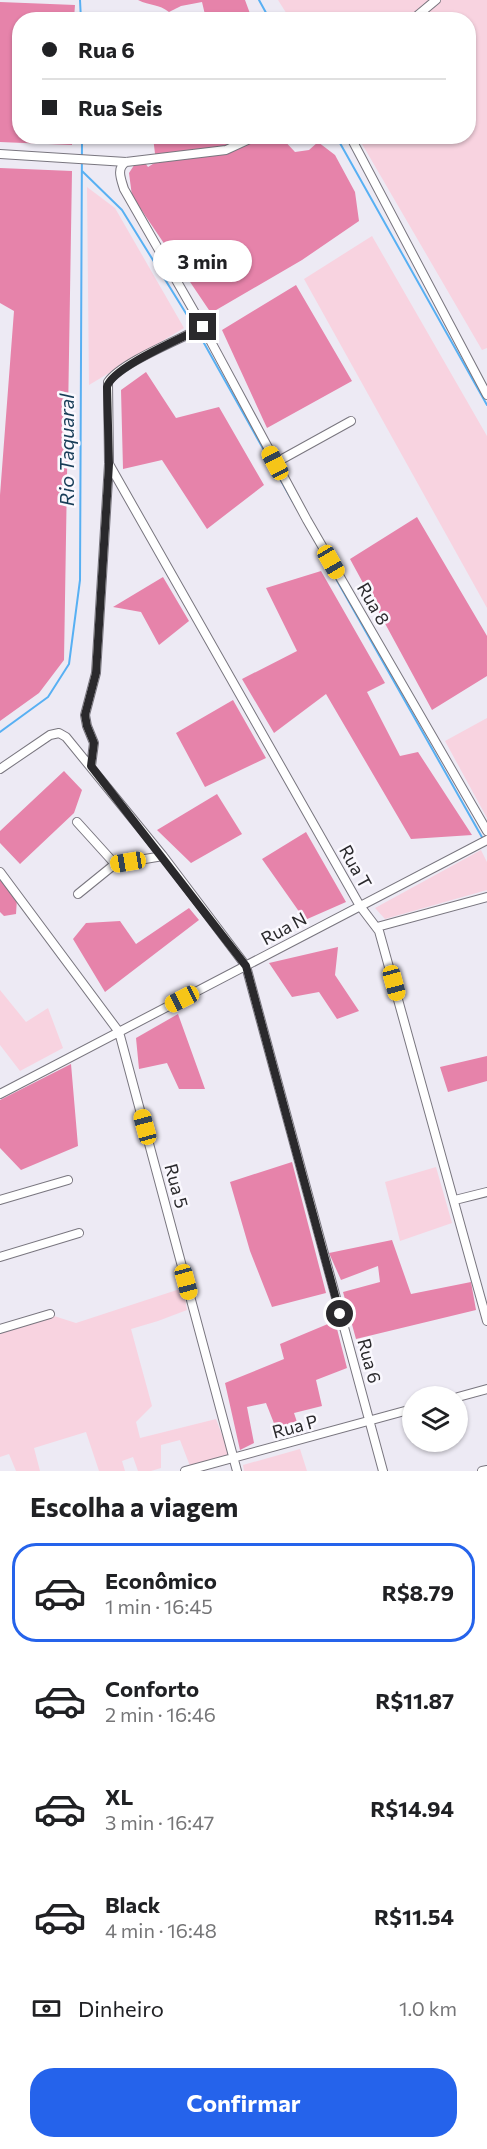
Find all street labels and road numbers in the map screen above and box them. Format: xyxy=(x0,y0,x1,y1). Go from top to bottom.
street label: Rua 8 xyxy=(353,578,395,629)
street label: Rua T xyxy=(335,841,377,892)
street label: Rua N xyxy=(257,907,310,949)
street label: Rua 5 xyxy=(160,1161,193,1210)
street label: Rua 6 xyxy=(353,1336,387,1386)
street label: Rua P xyxy=(270,1409,320,1443)

